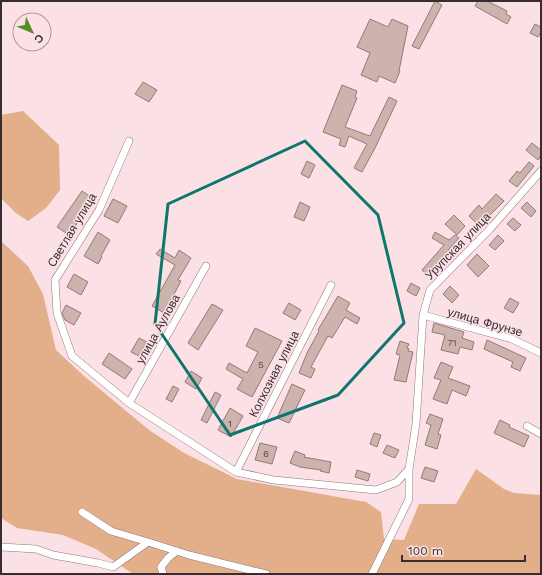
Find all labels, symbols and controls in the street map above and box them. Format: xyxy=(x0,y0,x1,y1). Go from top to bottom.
north arrow xyxy=(12,12,52,52)
text: С xyxy=(31,31,46,46)
street label: Светлая улица xyxy=(44,190,100,269)
street label: Урупская улица xyxy=(422,209,494,282)
street label: улица Аулова xyxy=(133,291,183,366)
street label: улица Фрунзе xyxy=(446,305,524,339)
street label: Колхозная улица xyxy=(246,328,302,420)
house number: 71 xyxy=(447,337,457,348)
house number: 5 xyxy=(258,359,264,370)
house number: 1 xyxy=(228,418,232,429)
house number: 6 xyxy=(263,448,269,459)
scale bar xyxy=(402,537,525,563)
text: 100 m xyxy=(408,544,443,558)

